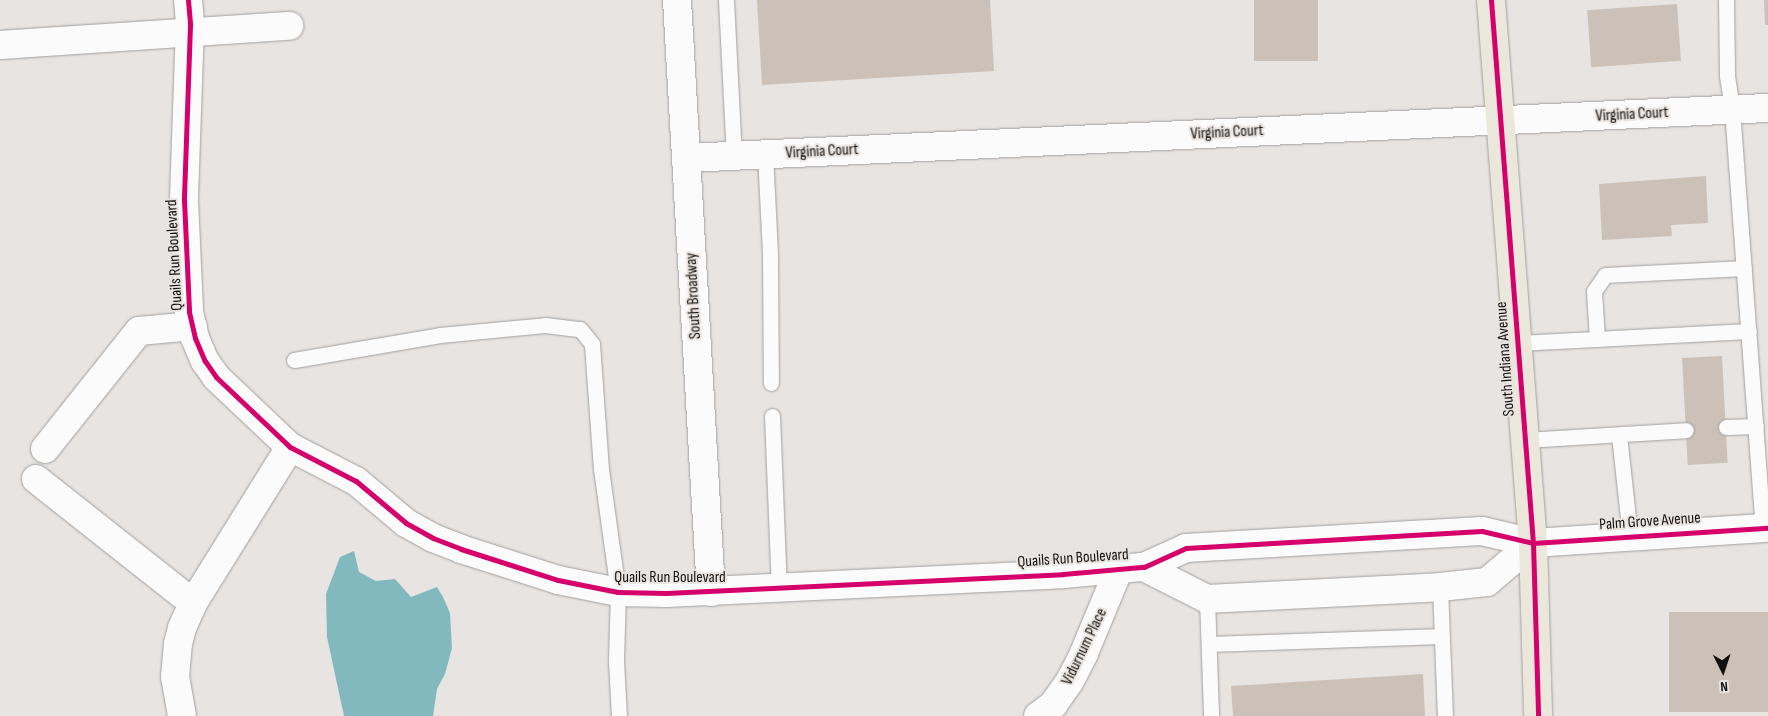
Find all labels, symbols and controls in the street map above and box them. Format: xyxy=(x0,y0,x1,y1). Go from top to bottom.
street label: Virginia Court xyxy=(1595,104,1669,126)
street label: Virginia Court xyxy=(1190,122,1264,144)
street label: Virginia Court xyxy=(785,141,859,163)
street label: Quails Run Boulevard xyxy=(163,199,187,311)
street label: South Broadway xyxy=(682,252,706,340)
street label: South Indiana Avenue xyxy=(1492,301,1520,417)
street label: Palm Grove Avenue xyxy=(1599,509,1701,535)
street label: Quails Run Boulevard xyxy=(1017,546,1129,572)
street label: Quails Run Boulevard xyxy=(614,568,726,588)
street label: Vidurnum Place xyxy=(1058,605,1112,689)
north arrow xyxy=(1698,646,1748,696)
text: N xyxy=(1720,678,1728,695)

